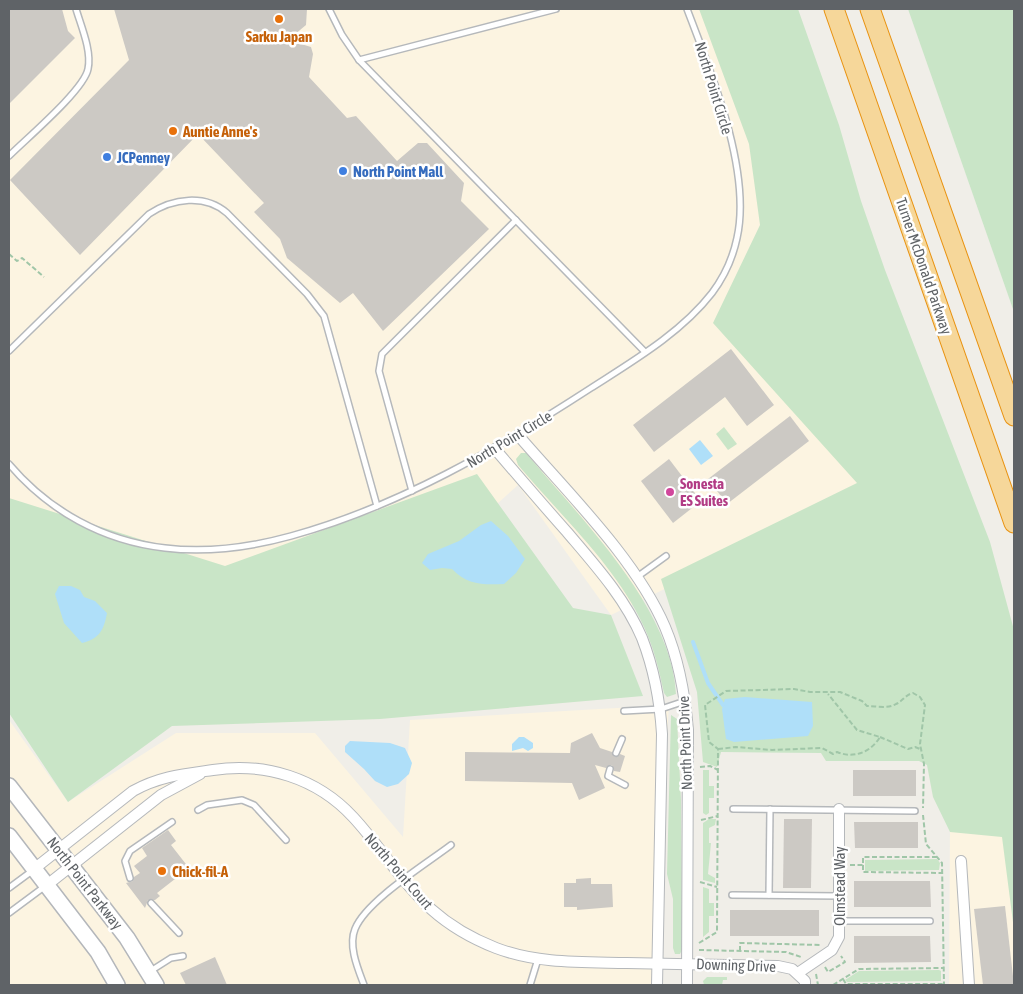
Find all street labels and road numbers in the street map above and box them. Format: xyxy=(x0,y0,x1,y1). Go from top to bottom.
street label: North Point Circle xyxy=(692,40,736,137)
street label: Turner McDonald Parkway xyxy=(893,195,955,337)
street label: North Point Circle xyxy=(463,407,555,471)
street label: North Point Drive xyxy=(675,695,695,790)
street label: North Point Court xyxy=(361,830,437,912)
street label: North Point Parkway xyxy=(44,834,126,932)
street label: Olmstead Way xyxy=(831,846,848,926)
street label: Downing Drive xyxy=(696,955,776,975)

